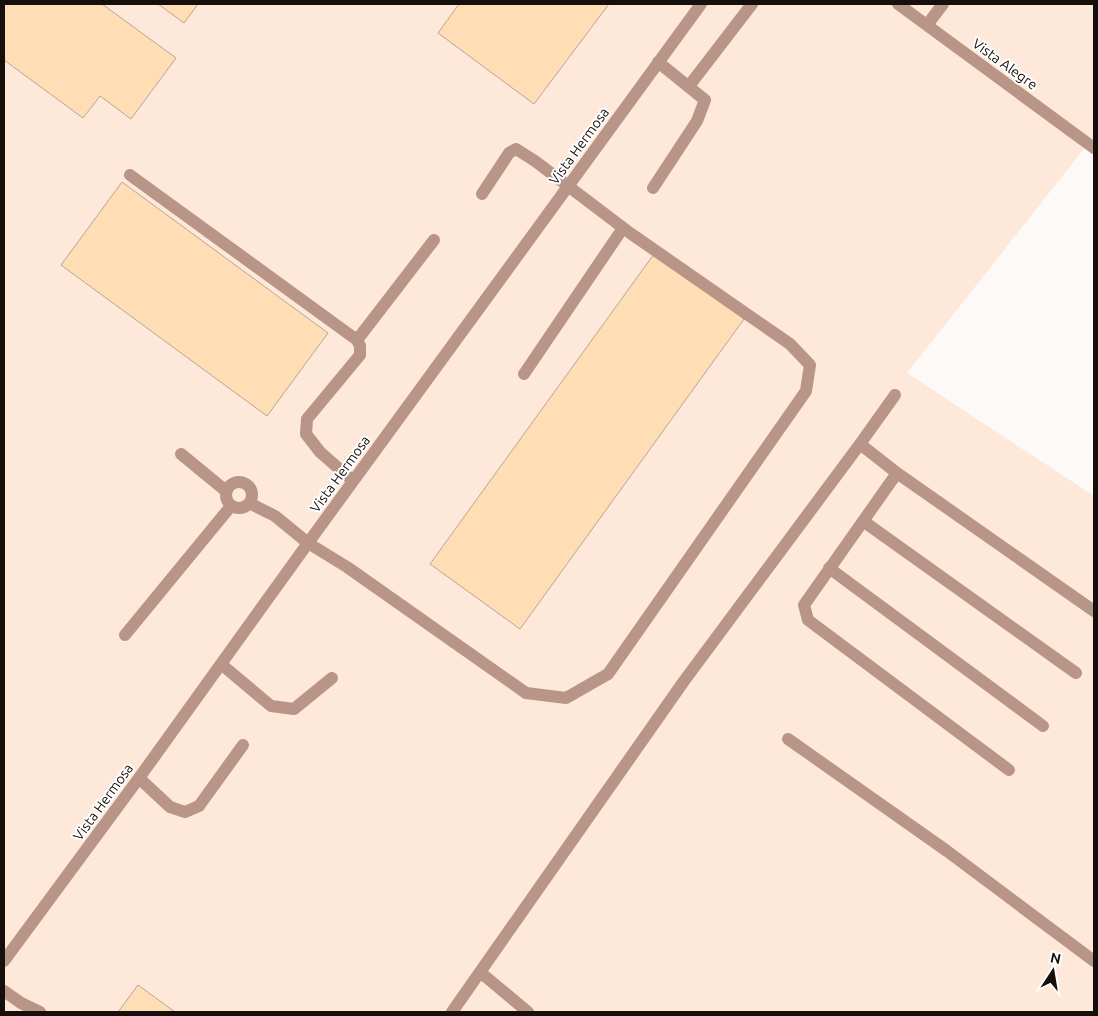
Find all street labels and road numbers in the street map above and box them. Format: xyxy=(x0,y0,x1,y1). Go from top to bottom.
street label: Vista Alegre xyxy=(969,35,1041,93)
street label: Vista Hermosa xyxy=(546,104,612,188)
street label: Vista Hermosa xyxy=(307,432,373,516)
street label: Vista Hermosa xyxy=(70,760,136,844)

